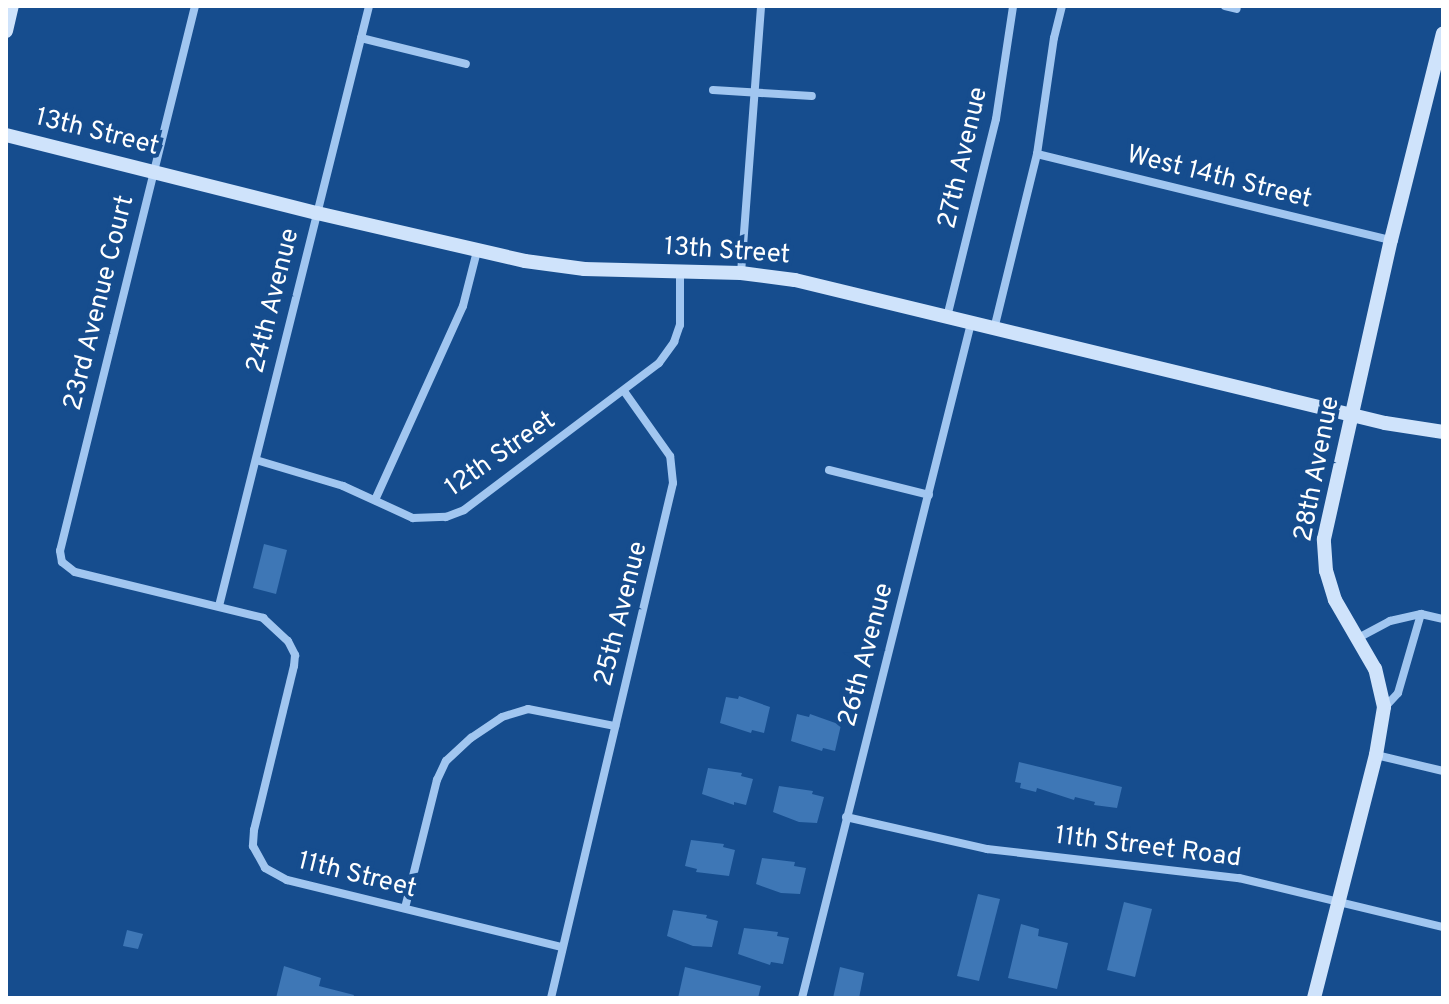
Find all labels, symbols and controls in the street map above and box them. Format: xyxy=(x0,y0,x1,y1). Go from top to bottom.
street label: 27th Avenue xyxy=(932,84,996,232)
street label: 13th Street xyxy=(32,103,162,163)
street label: West 14th Street xyxy=(1123,140,1315,216)
street label: 23rd Avenue Court xyxy=(58,192,142,414)
street label: 24th Avenue xyxy=(241,225,307,377)
street label: 13th Street xyxy=(663,232,791,272)
street label: 28th Avenue xyxy=(1289,393,1347,545)
street label: 12th Street xyxy=(440,406,562,504)
street label: 25th Avenue xyxy=(589,538,655,690)
street label: 26th Avenue xyxy=(833,579,901,731)
street label: 11th Street Road xyxy=(1053,821,1243,875)
street label: 11th Street xyxy=(295,846,419,906)

